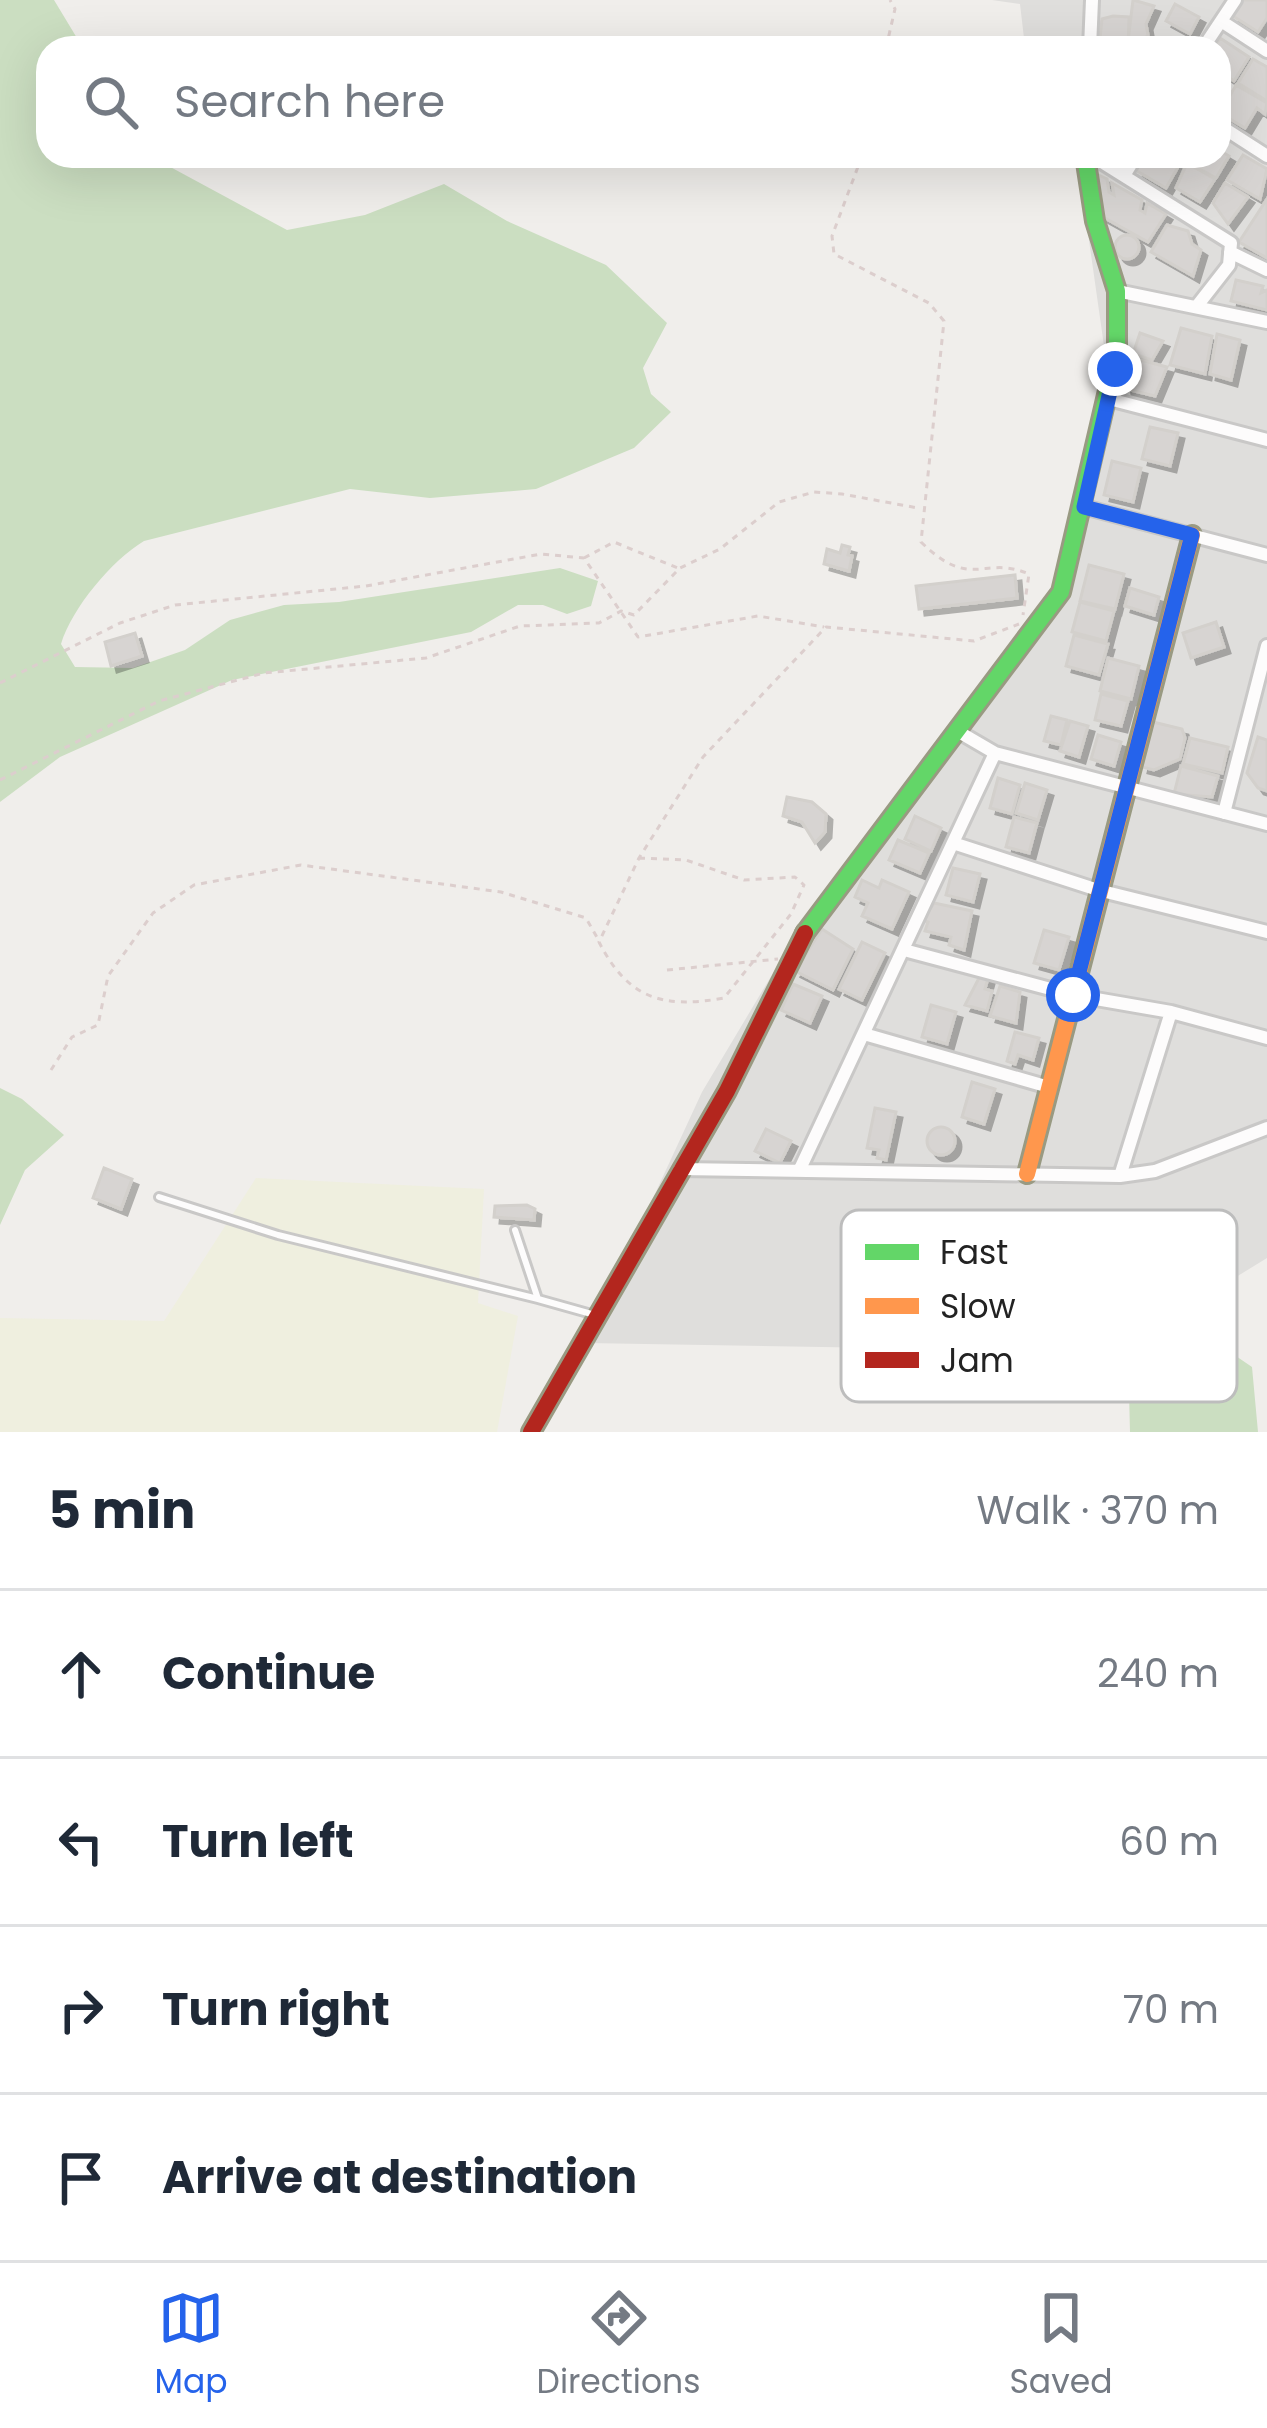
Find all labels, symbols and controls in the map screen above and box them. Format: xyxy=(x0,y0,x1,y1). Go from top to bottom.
search box xyxy=(36,36,1231,168)
icon: search xyxy=(78,69,144,135)
text: Search here xyxy=(174,70,445,133)
route end xyxy=(1088,342,1142,396)
route start xyxy=(1046,968,1100,1022)
legend xyxy=(841,1210,1237,1402)
text: Fast xyxy=(940,1229,1008,1276)
text: Slow xyxy=(940,1283,1016,1330)
text: Jam xyxy=(940,1337,1014,1384)
text: 5 min xyxy=(48,1474,195,1546)
text: Walk · 370 m xyxy=(976,1483,1219,1538)
icon: ahead xyxy=(48,1641,114,1707)
text: Continue xyxy=(162,1642,375,1705)
text: 240 m xyxy=(1097,1646,1219,1701)
icon: left xyxy=(48,1809,114,1875)
text: Turn left xyxy=(162,1810,354,1873)
text: 60 m xyxy=(1119,1814,1219,1869)
icon: right xyxy=(48,1977,114,2043)
text: Turn right xyxy=(162,1978,390,2041)
text: 70 m xyxy=(1123,1982,1219,2037)
icon: arrive xyxy=(48,2145,114,2211)
text: Arrive at destination xyxy=(162,2146,637,2209)
tab: Map xyxy=(155,2285,228,2407)
tab: Directions xyxy=(537,2285,700,2407)
tab: Saved xyxy=(1010,2285,1112,2407)

